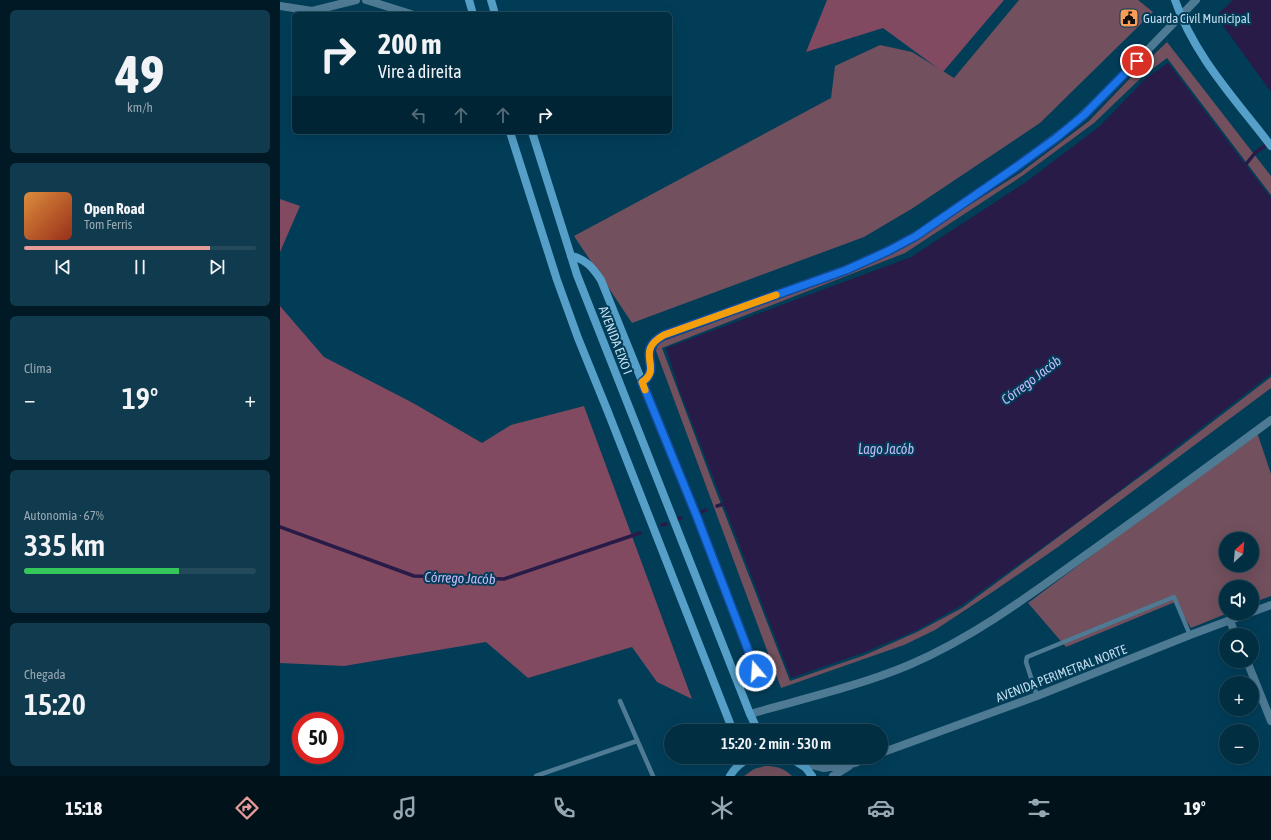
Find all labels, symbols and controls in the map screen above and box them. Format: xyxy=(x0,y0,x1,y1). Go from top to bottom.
public building icon: Guarda Civil Municipal xyxy=(1118,7,1140,29)
place label: Guarda Civil Municipal xyxy=(1143,11,1251,26)
icon: right xyxy=(312,28,364,80)
text: 200 m xyxy=(378,28,441,60)
text: 49 xyxy=(116,44,164,104)
pin xyxy=(1120,44,1154,78)
icon: arrive xyxy=(1126,50,1148,72)
text: Vire à direita xyxy=(378,61,462,82)
text: km/h xyxy=(127,100,153,115)
icon: left xyxy=(408,104,430,126)
icon: ahead xyxy=(450,104,472,126)
icon: ahead xyxy=(492,104,514,126)
icon: right xyxy=(534,104,556,126)
text: Open Road xyxy=(84,200,145,217)
text: Tom Ferris xyxy=(84,217,132,232)
icon: previous xyxy=(52,256,74,278)
icon: pause xyxy=(129,256,151,278)
icon: next xyxy=(206,256,228,278)
street label: AVENIDA EIXO I xyxy=(596,304,635,376)
water label: Córrego Jacób xyxy=(998,352,1064,408)
text: Clima xyxy=(24,361,52,376)
text: 19° xyxy=(122,381,158,415)
text: − xyxy=(24,386,35,412)
text: + xyxy=(245,386,256,412)
water label: Lago Jacób xyxy=(858,441,914,457)
text: Autonomia · 67% xyxy=(24,508,104,523)
text: 335 km xyxy=(24,528,105,562)
north arrow xyxy=(1219,532,1259,572)
map controls xyxy=(1219,532,1259,764)
water label: Córrego Jacób xyxy=(424,569,496,587)
button: sound xyxy=(1219,580,1259,620)
button: search xyxy=(1219,628,1259,668)
street label: AVENIDA PERIMETRAL NORTE xyxy=(994,641,1129,705)
position arrow xyxy=(735,650,777,692)
text: Chegada xyxy=(24,667,66,682)
button: + xyxy=(1219,676,1259,716)
text: 15:20 xyxy=(24,687,86,721)
speed limit sign: 50 xyxy=(292,712,344,764)
button: − xyxy=(1219,724,1259,764)
text: 15:20 · 2 min · 530 m xyxy=(721,735,831,752)
icon: directions xyxy=(233,794,261,822)
icon: music xyxy=(391,794,419,822)
icon: phone xyxy=(550,794,578,822)
icon: climate xyxy=(708,794,736,822)
icon: car xyxy=(867,794,895,822)
icon: filters xyxy=(1025,794,1053,822)
text: 15:18 xyxy=(65,798,102,819)
text: 19° xyxy=(1184,798,1206,819)

